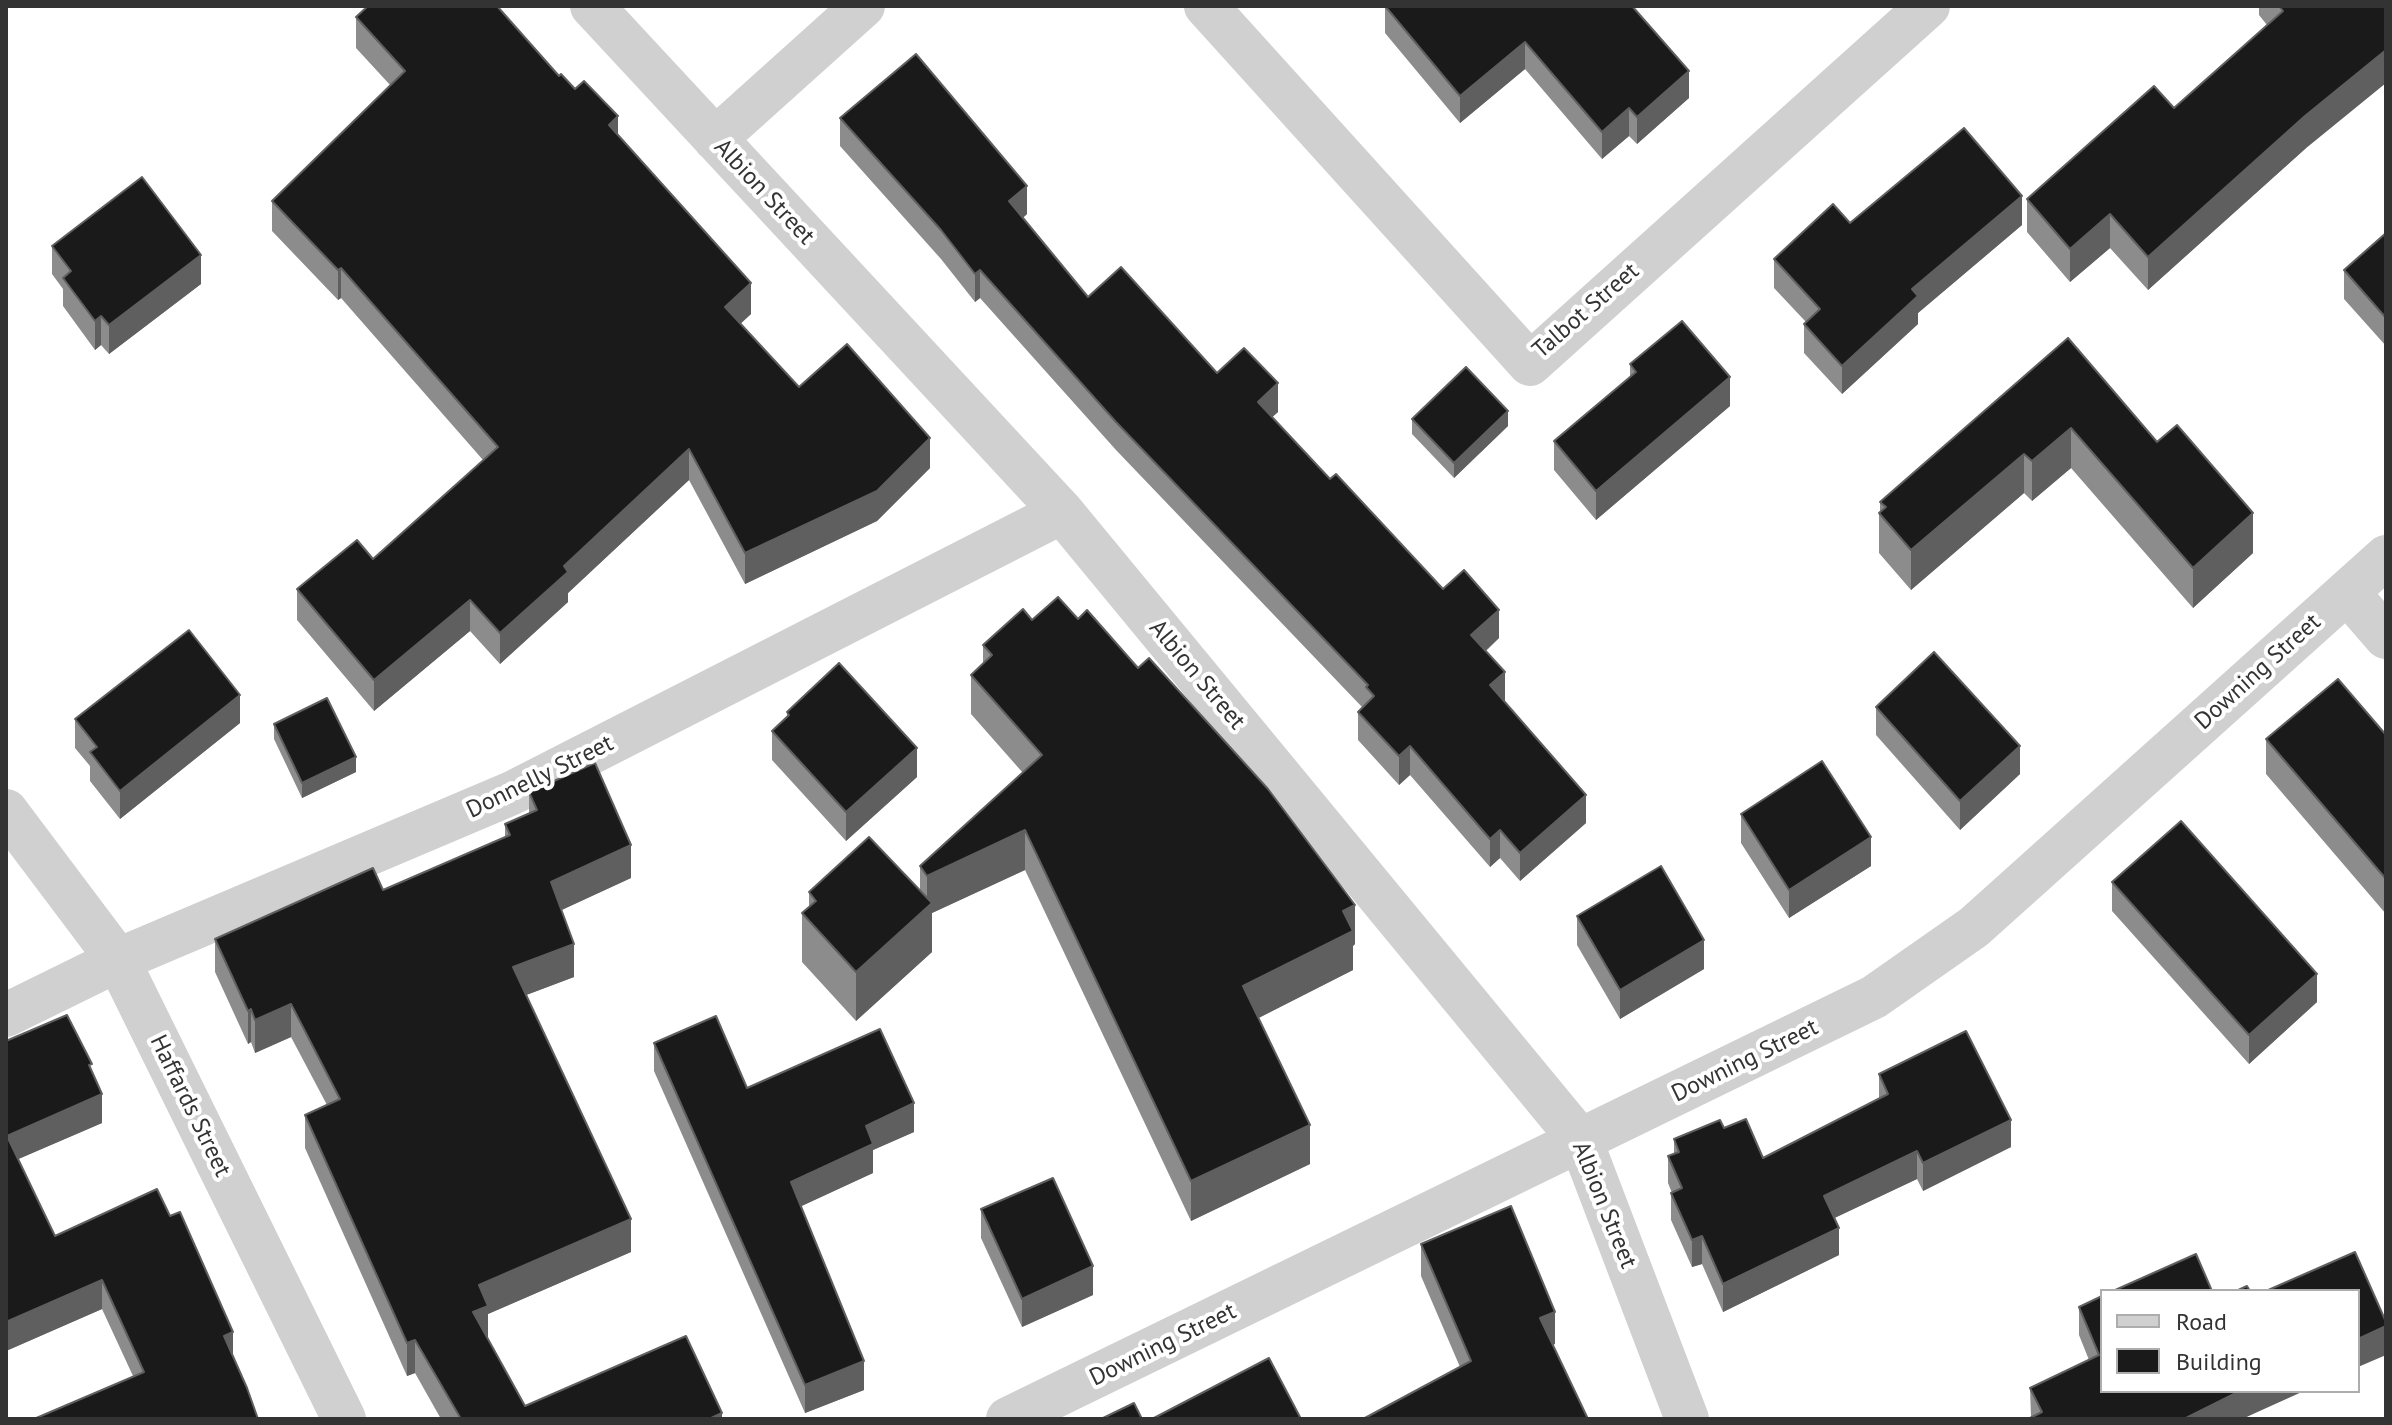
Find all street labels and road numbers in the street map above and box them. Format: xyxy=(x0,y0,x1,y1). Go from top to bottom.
street label: Albion Street xyxy=(708,133,820,251)
street label: Talbot Street xyxy=(1527,257,1645,365)
street label: Downing Street xyxy=(2189,608,2327,736)
street label: Albion Street xyxy=(1143,614,1251,736)
street label: Donnelly Street xyxy=(462,729,618,825)
street label: Downing Street xyxy=(1667,1013,1823,1109)
street label: Haffards Street xyxy=(143,1030,237,1182)
street label: Albion Street xyxy=(1566,1137,1642,1273)
street label: Downing Street xyxy=(1085,1297,1241,1393)

